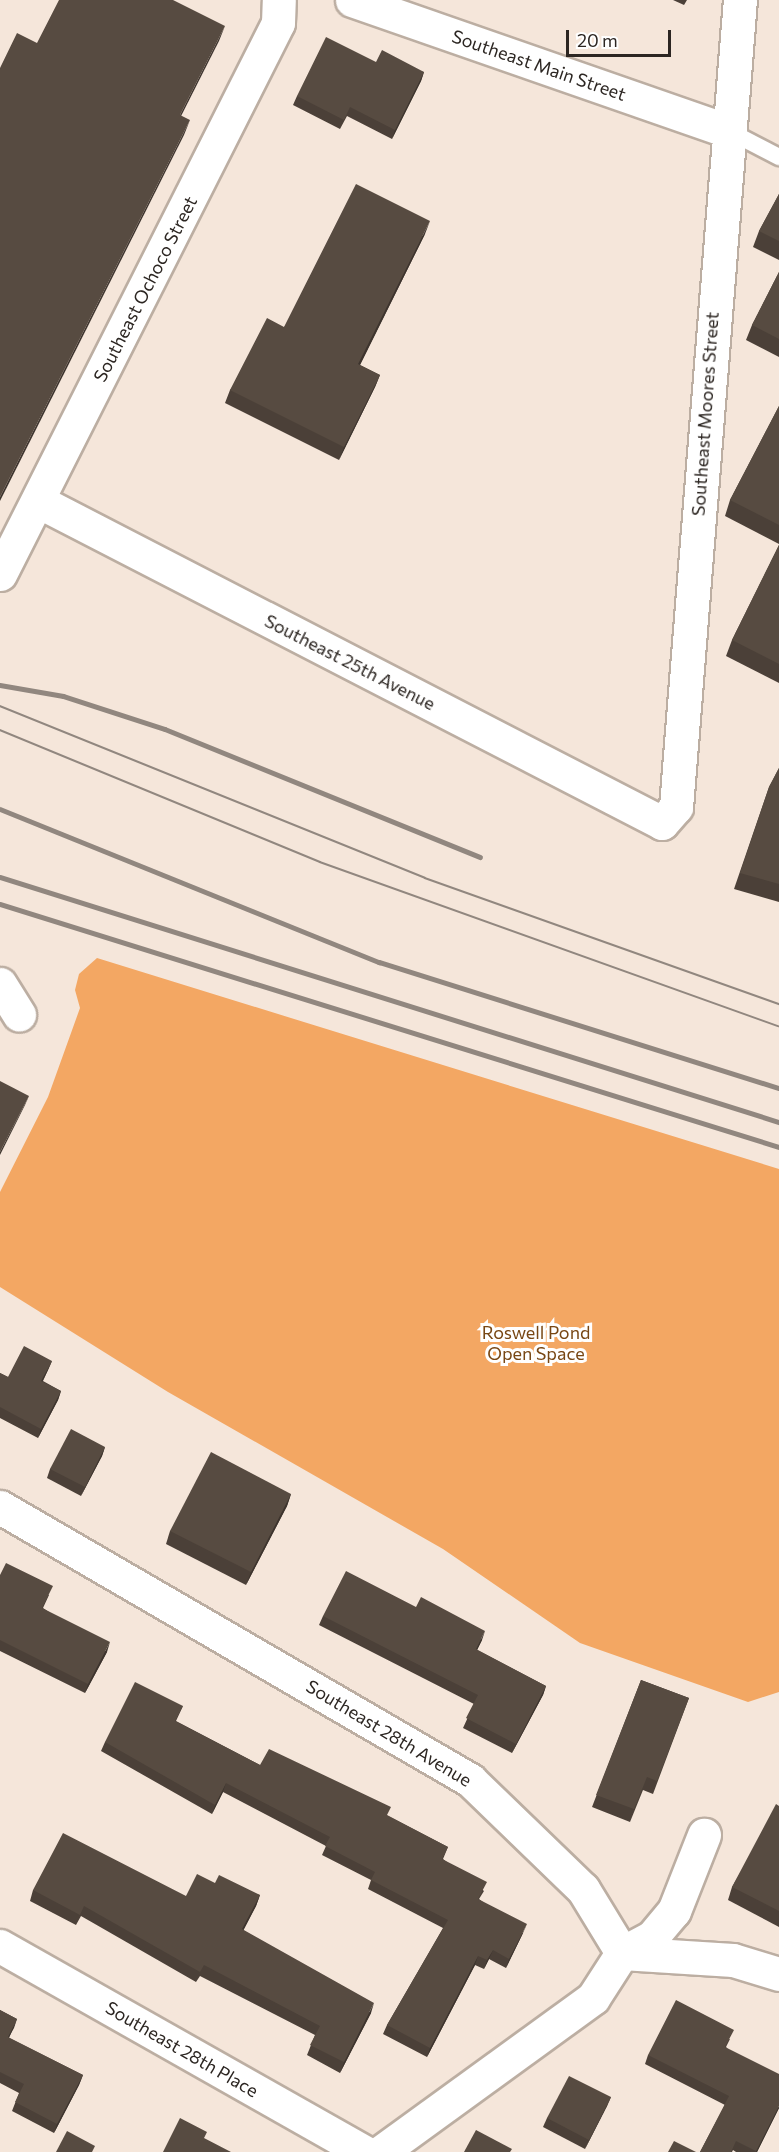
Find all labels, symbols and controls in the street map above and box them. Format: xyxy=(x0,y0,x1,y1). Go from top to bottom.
scale bar xyxy=(569,18,674,56)
street label: Southeast Main Street xyxy=(449,25,629,105)
text: 20 m xyxy=(577,29,618,51)
street label: Southeast Ochoco Street xyxy=(89,193,201,385)
street label: Southeast Moores Street xyxy=(687,311,723,517)
street label: Southeast 25th Avenue xyxy=(261,610,439,714)
park label: Roswell Pond Open Space xyxy=(482,1322,590,1364)
street label: Southeast 28th Avenue xyxy=(302,1675,476,1791)
street label: Southeast 28th Place xyxy=(102,1996,262,2102)

